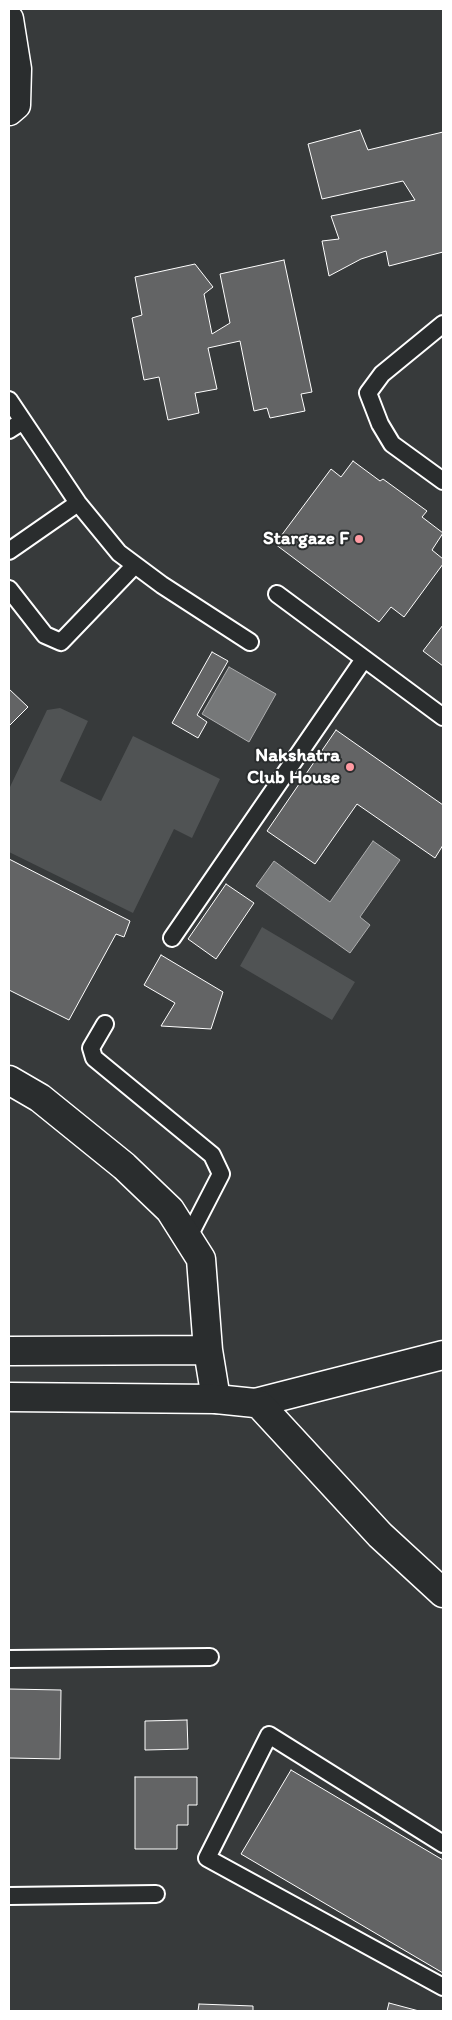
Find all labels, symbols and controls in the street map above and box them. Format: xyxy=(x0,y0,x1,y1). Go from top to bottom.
place label: Stargaze F xyxy=(263,528,349,550)
marker: Stargaze F xyxy=(353,533,365,545)
place label: Nakshatra Club House xyxy=(247,745,340,789)
marker: Nakshatra Club House xyxy=(344,761,356,773)

